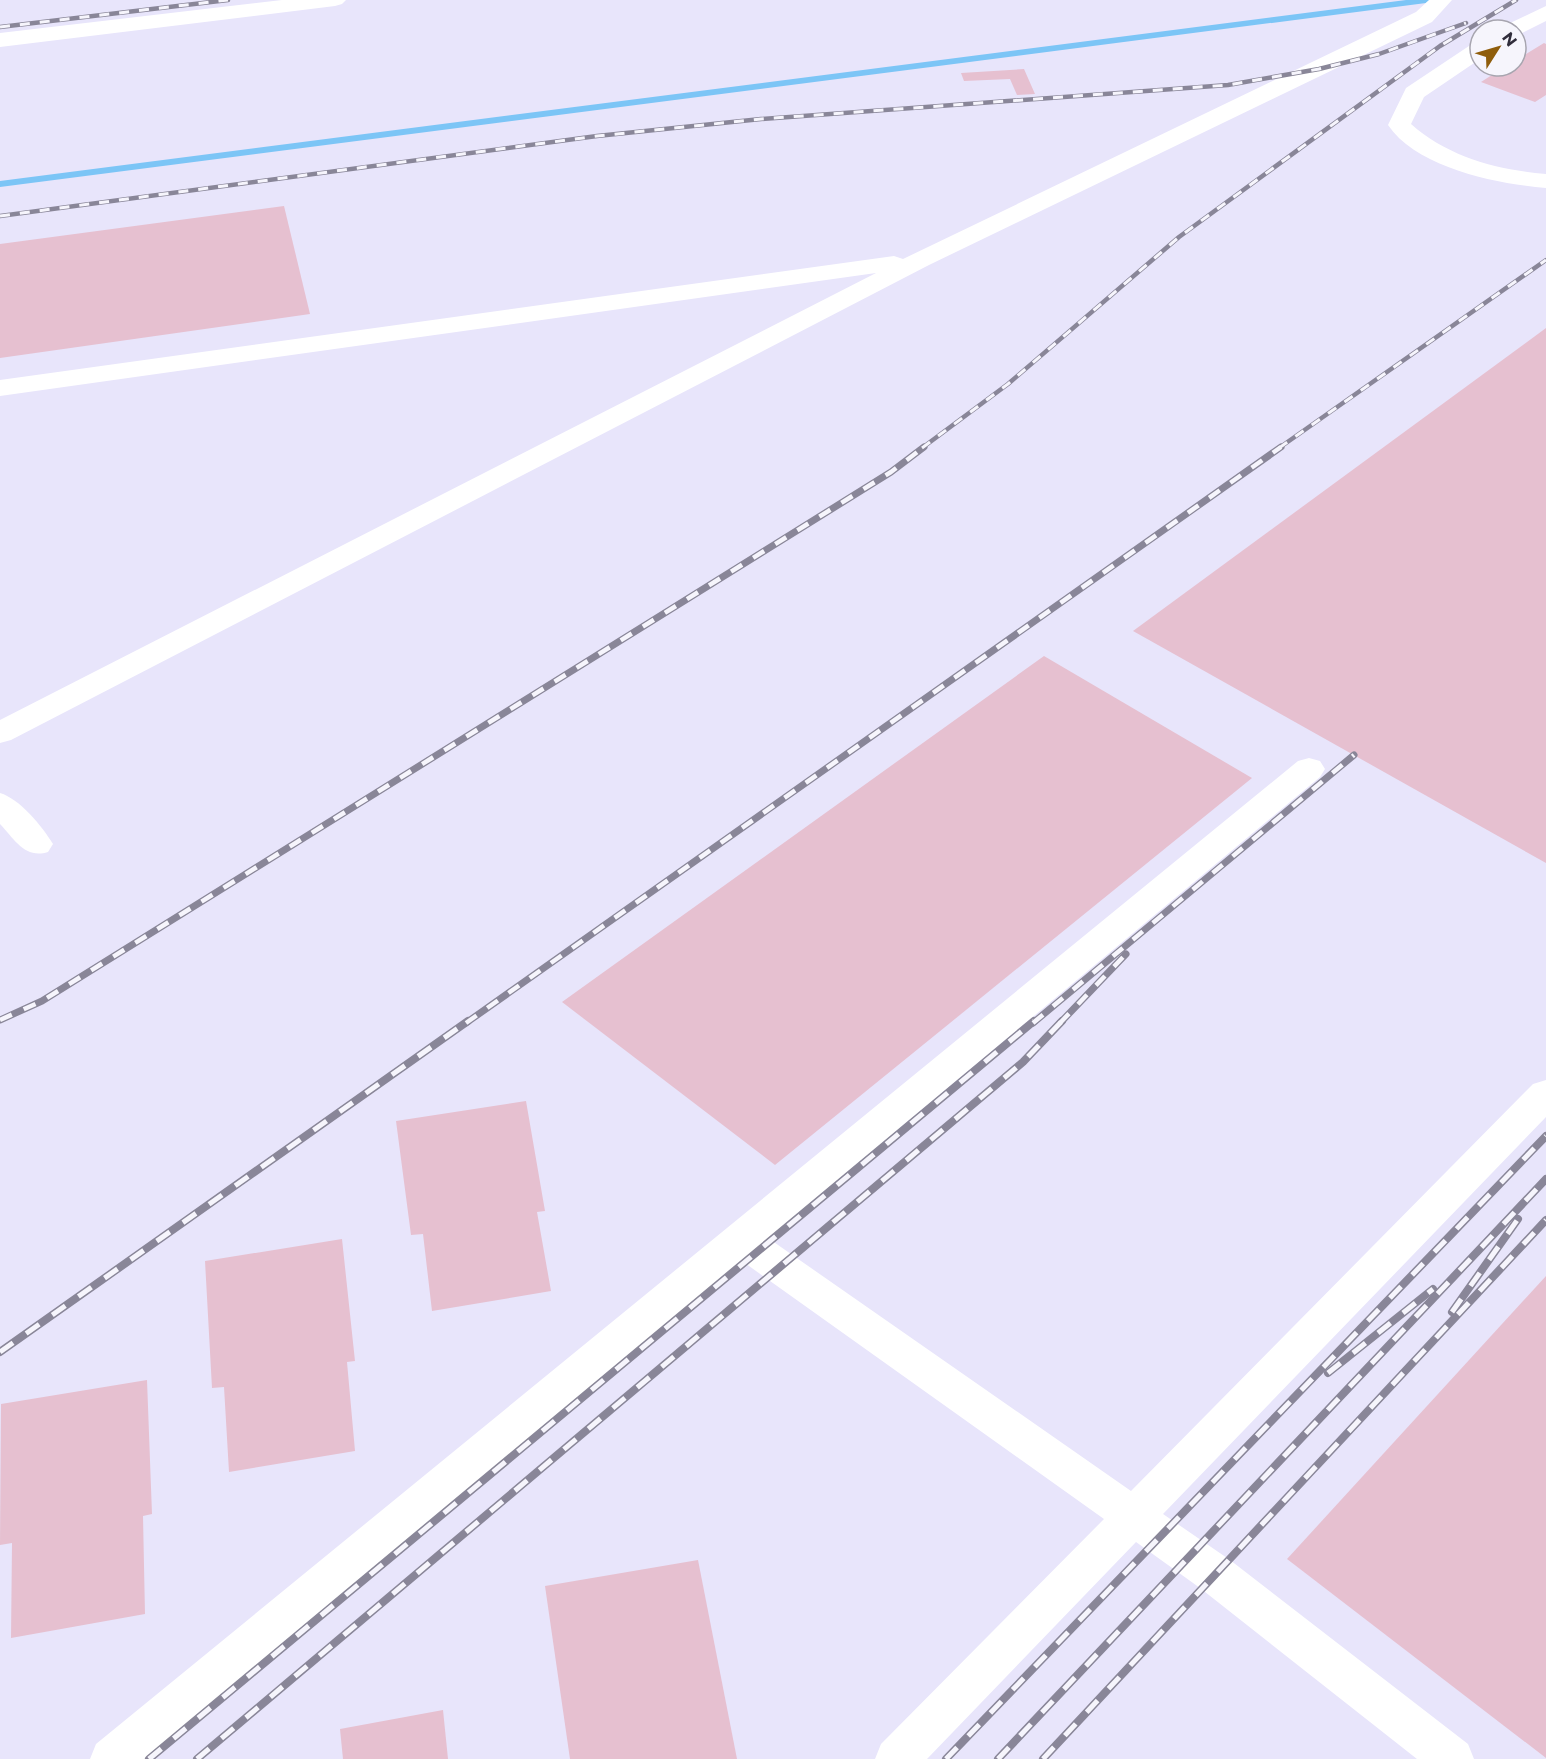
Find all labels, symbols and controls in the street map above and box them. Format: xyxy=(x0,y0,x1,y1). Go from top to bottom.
north arrow xyxy=(1468,18,1528,78)
text: N xyxy=(1498,28,1521,50)

